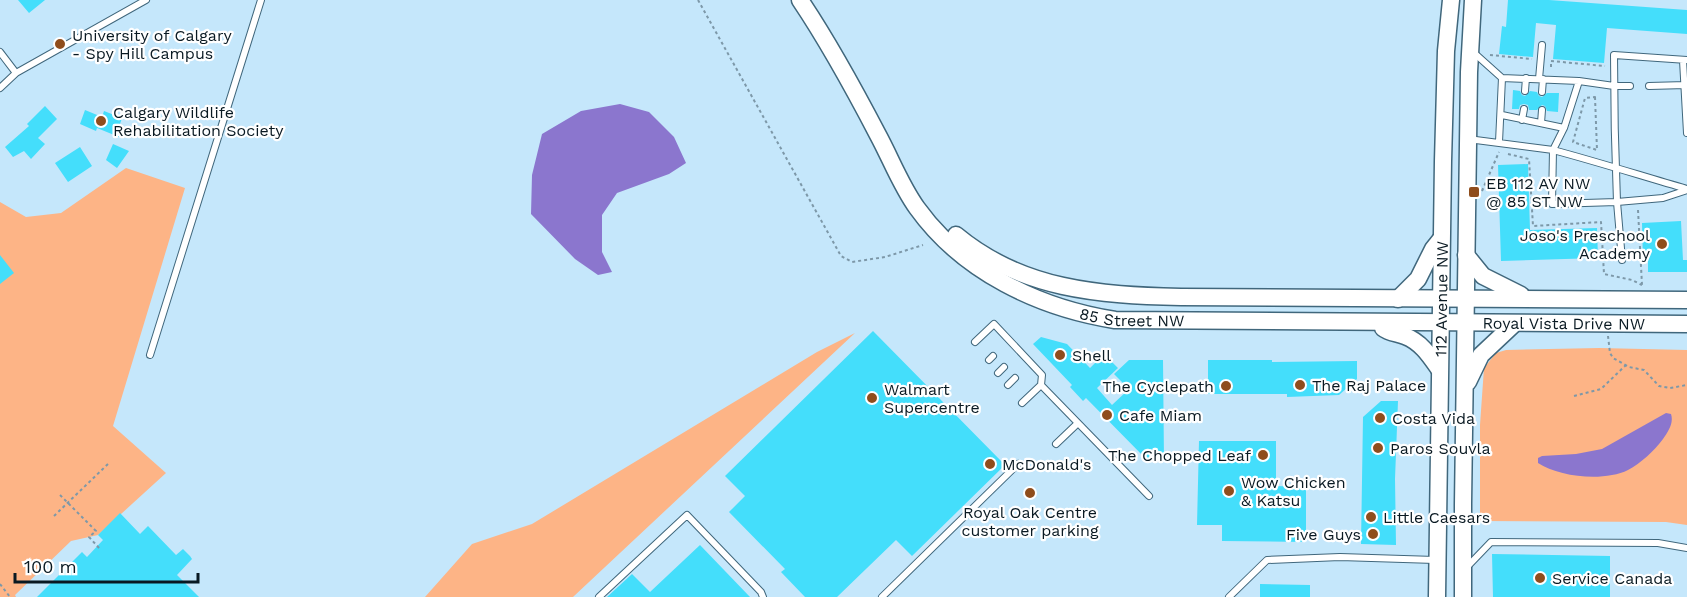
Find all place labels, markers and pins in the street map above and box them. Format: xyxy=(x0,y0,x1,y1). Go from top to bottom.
place label: University of Calgary - Spy Hill Campus xyxy=(72,26,232,63)
marker: University of Calgary - Spy Hill Campus xyxy=(53,37,67,51)
place label: Calgary Wildlife Rehabilitation Society xyxy=(113,103,284,140)
marker: Calgary Wildlife Rehabilitation Society xyxy=(94,114,108,128)
place label: EB 112 AV NW @ 85 ST NW xyxy=(1486,174,1590,211)
marker: EB 112 AV NW @ 85 ST NW xyxy=(1467,185,1481,199)
place label: Joso's Preschool Academy xyxy=(1520,226,1651,263)
marker: Joso's Preschool Academy xyxy=(1655,237,1669,251)
place label: Shell xyxy=(1072,346,1111,365)
marker: Shell xyxy=(1053,348,1067,362)
place label: The Raj Palace xyxy=(1312,376,1426,395)
place label: The Cyclepath xyxy=(1102,377,1214,396)
marker: The Raj Palace xyxy=(1293,378,1307,392)
marker: The Cyclepath xyxy=(1219,379,1233,393)
place label: Walmart Supercentre xyxy=(884,380,980,417)
marker: Walmart Supercentre xyxy=(865,391,879,405)
place label: Cafe Miam xyxy=(1119,406,1202,425)
marker: Cafe Miam xyxy=(1100,408,1114,422)
place label: Costa Vida xyxy=(1392,409,1475,428)
marker: Costa Vida xyxy=(1373,411,1387,425)
place label: Paros Souvla xyxy=(1390,439,1491,458)
marker: Paros Souvla xyxy=(1371,441,1385,455)
place label: The Chopped Leaf xyxy=(1108,446,1252,465)
marker: The Chopped Leaf xyxy=(1256,448,1270,462)
place label: McDonald's xyxy=(1002,455,1092,474)
marker: McDonald's xyxy=(983,457,997,471)
place label: Wow Chicken & Katsu xyxy=(1241,473,1346,510)
marker: Wow Chicken & Katsu xyxy=(1222,484,1236,498)
marker: Royal Oak Centre customer parking xyxy=(1023,486,1037,500)
place label: Royal Oak Centre customer parking xyxy=(961,503,1099,540)
place label: Little Caesars xyxy=(1383,508,1490,527)
marker: Little Caesars xyxy=(1364,510,1378,524)
place label: Five Guys xyxy=(1286,525,1361,544)
marker: Five Guys xyxy=(1366,527,1380,541)
place label: Service Canada xyxy=(1552,569,1672,588)
marker: Service Canada xyxy=(1533,571,1547,585)

